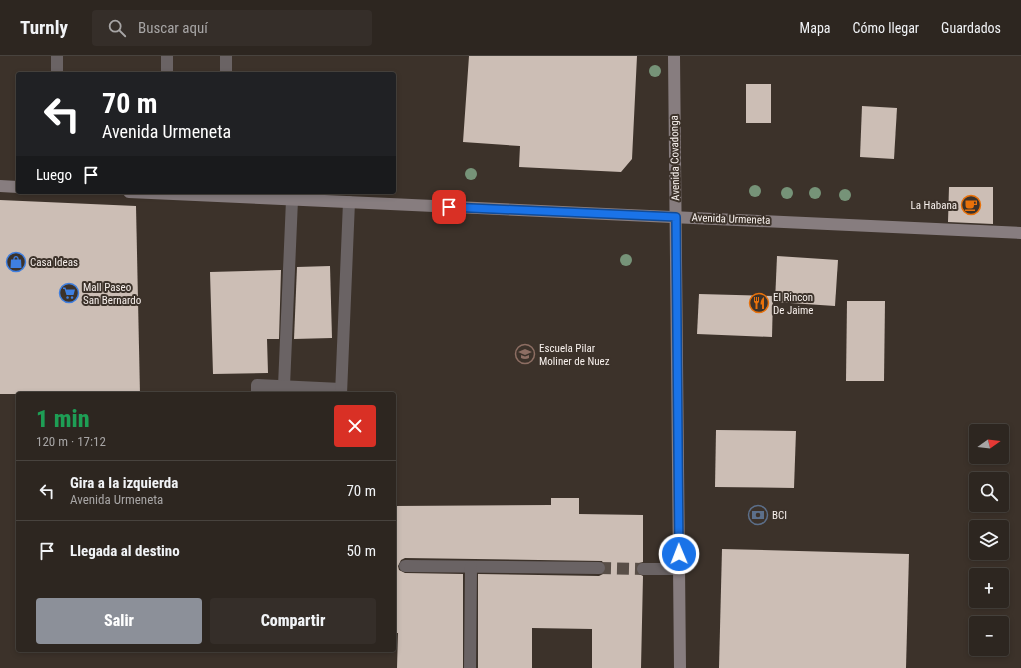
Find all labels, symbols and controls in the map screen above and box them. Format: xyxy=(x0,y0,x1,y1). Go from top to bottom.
search box xyxy=(92,10,372,46)
text: Turnly xyxy=(20,16,68,39)
icon: search xyxy=(106,17,128,39)
text: Buscar aquí xyxy=(138,19,208,37)
text: Mapa xyxy=(800,20,831,36)
text: Cómo llegar xyxy=(853,20,919,36)
text: Guardados xyxy=(941,20,1001,36)
text: 70 m xyxy=(102,87,158,120)
icon: left xyxy=(36,88,88,140)
street label: Avenida Covadonga xyxy=(668,115,682,201)
text: Avenida Urmeneta xyxy=(102,121,231,142)
icon: arrive xyxy=(80,164,102,186)
text: Luego xyxy=(36,166,72,184)
pin xyxy=(432,190,466,224)
cafe icon: La Habana xyxy=(960,194,982,216)
icon: arrive xyxy=(438,196,460,218)
place label: La Habana xyxy=(911,199,957,212)
street label: Avenida Urmeneta xyxy=(691,211,771,227)
shop icon: Casa Ideas xyxy=(5,251,27,273)
place label: Casa Ideas xyxy=(30,256,78,269)
place label: Mall Paseo San Bernardo xyxy=(83,281,142,307)
supermarket icon: Mall Paseo San Bernardo xyxy=(58,282,80,304)
place label: El Rincon De Jaime xyxy=(773,291,814,317)
restaurant icon: El Rincon De Jaime xyxy=(748,292,770,314)
place label: Escuela Pilar Moliner de Nuez xyxy=(539,342,610,368)
school or university icon: Escuela Pilar Moliner de Nuez xyxy=(514,343,536,365)
text: 1 min xyxy=(36,405,90,433)
button: close xyxy=(334,405,376,447)
north arrow xyxy=(969,424,1009,464)
map controls xyxy=(969,424,1009,656)
text: 120 m · 17:12 xyxy=(36,434,106,449)
button: search xyxy=(969,472,1009,512)
text: Gira a la izquierda xyxy=(70,474,178,492)
icon: left xyxy=(36,480,58,502)
text: 70 m xyxy=(346,482,376,500)
text: Avenida Urmeneta xyxy=(70,492,163,507)
bank icon: BCI xyxy=(747,504,769,526)
place label: BCI xyxy=(772,509,787,522)
button: layers xyxy=(969,520,1009,560)
position arrow xyxy=(658,533,700,575)
icon: arrive xyxy=(36,540,58,562)
text: Llegada al destino xyxy=(70,542,180,560)
text: 50 m xyxy=(346,542,376,560)
button: + xyxy=(969,568,1009,608)
button: Salir xyxy=(36,598,202,644)
button: Compartir xyxy=(210,598,376,644)
button: − xyxy=(969,616,1009,656)

